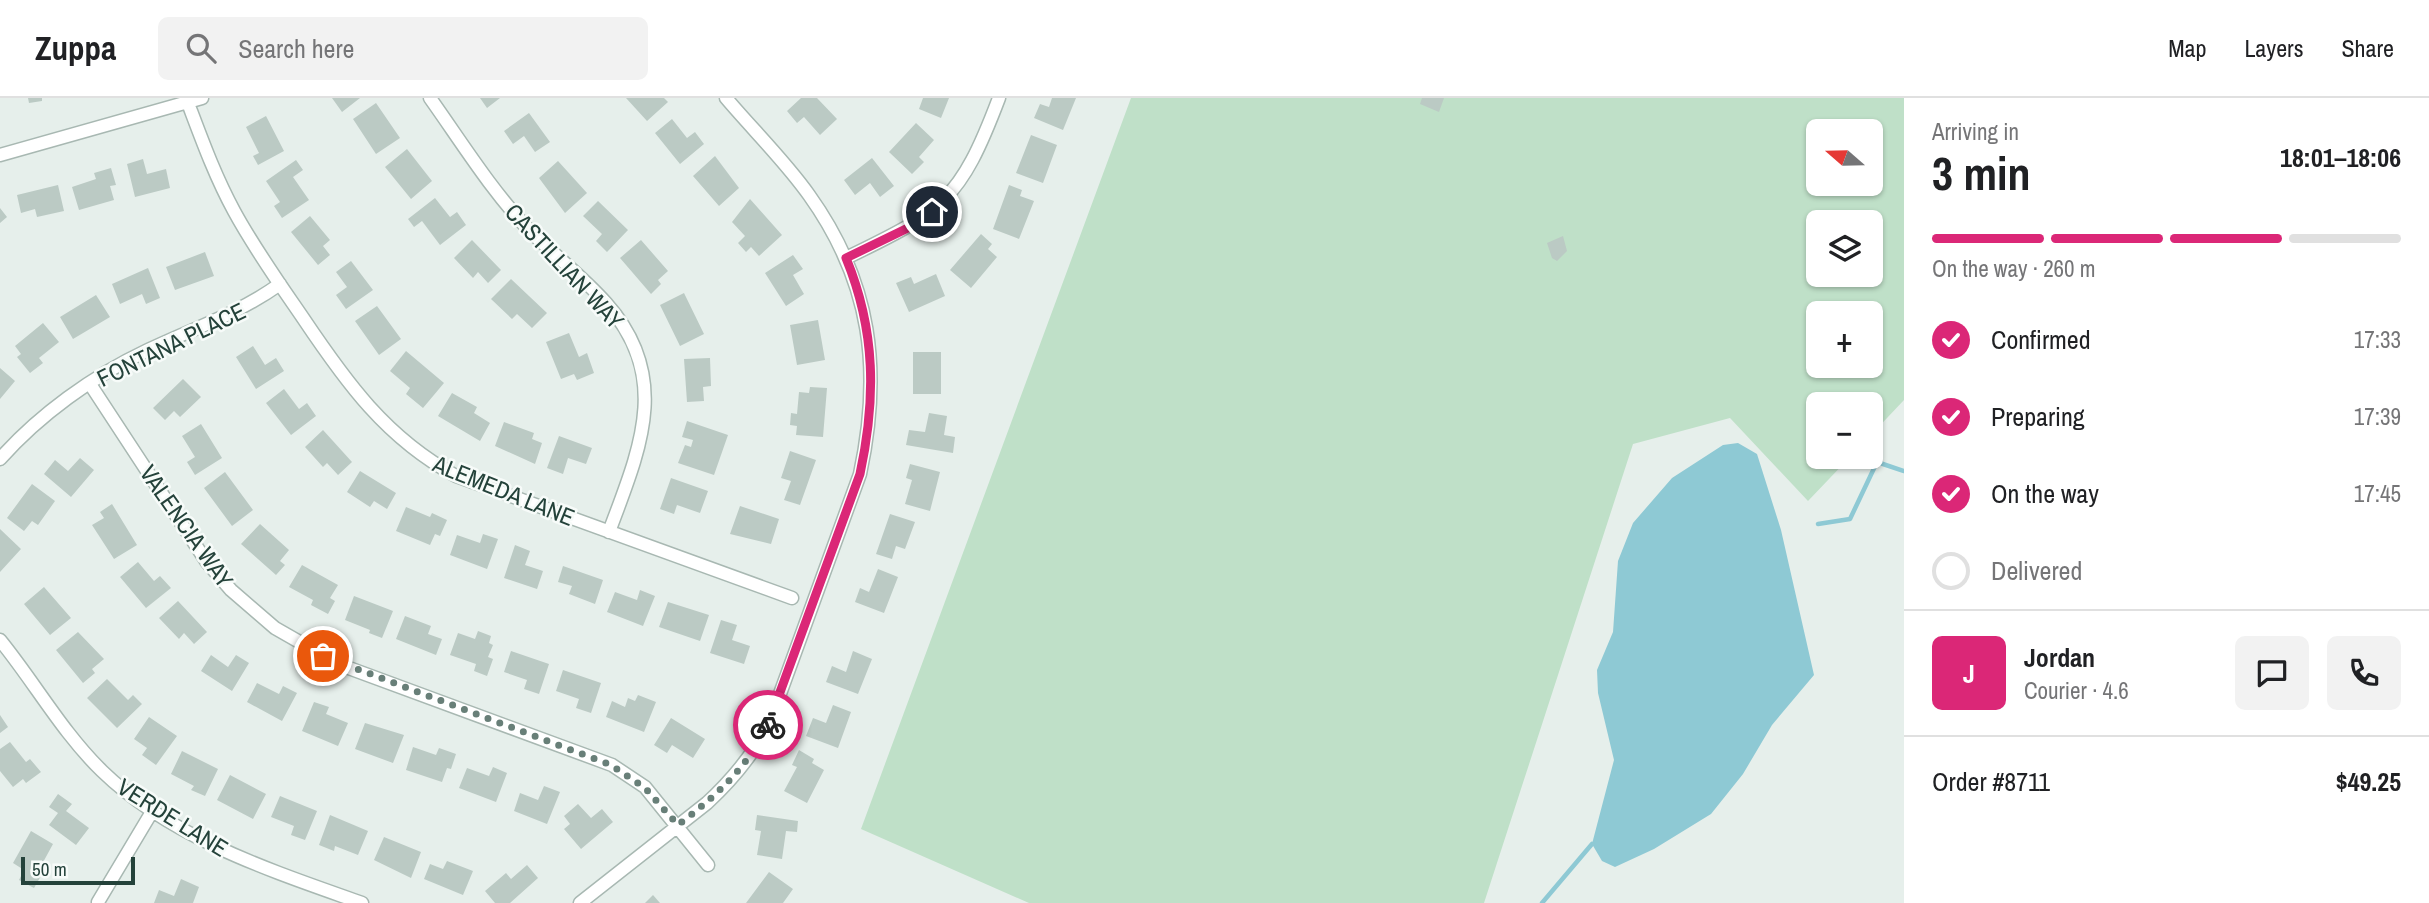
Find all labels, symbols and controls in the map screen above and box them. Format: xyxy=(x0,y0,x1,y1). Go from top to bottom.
search box xyxy=(158,17,648,80)
text: Zuppa xyxy=(35,26,116,70)
icon: search xyxy=(182,29,220,67)
text: Search here xyxy=(238,31,354,66)
text: Map xyxy=(2168,32,2206,64)
text: Layers xyxy=(2244,32,2303,64)
text: Share xyxy=(2341,32,2394,64)
text: Arriving in xyxy=(1932,116,2019,147)
north arrow xyxy=(1806,119,1883,196)
map controls xyxy=(1806,119,1883,469)
text: 18:01–18:06 xyxy=(2280,140,2401,175)
text: 3 min xyxy=(1932,142,2031,204)
pin xyxy=(902,182,962,242)
icon: home xyxy=(913,193,951,231)
street label: CASTILLIAN WAY xyxy=(498,196,632,336)
button: layers xyxy=(1806,210,1883,287)
text: On the way · 260 m xyxy=(1932,253,2096,284)
street label: FONTANA PLACE xyxy=(91,294,251,394)
button: + xyxy=(1806,301,1883,378)
icon: check xyxy=(1932,321,1970,359)
text: Confirmed xyxy=(1991,322,2091,357)
text: 17:33 xyxy=(2354,324,2401,355)
button: − xyxy=(1806,392,1883,469)
icon: check xyxy=(1932,398,1970,436)
text: Preparing xyxy=(1991,399,2085,434)
text: 17:39 xyxy=(2354,401,2401,432)
street label: ALEMEDA LANE xyxy=(428,447,579,533)
street label: VALENCIA WAY xyxy=(133,458,241,594)
icon: check xyxy=(1932,475,1970,513)
text: On the way xyxy=(1991,476,2099,511)
text: 17:45 xyxy=(2354,478,2401,509)
text: Delivered xyxy=(1991,553,2082,588)
pin xyxy=(293,626,353,686)
button: chat xyxy=(2235,636,2309,710)
button: phone xyxy=(2327,636,2401,710)
icon: bag xyxy=(304,637,342,675)
text: Jordan xyxy=(2024,640,2095,675)
text: J xyxy=(1963,656,1975,691)
text: Courier · 4.6 xyxy=(2024,675,2129,706)
courier xyxy=(733,690,803,760)
icon: bike xyxy=(749,706,787,744)
text: Order #8711 xyxy=(1932,764,2050,799)
text: $49.25 xyxy=(2336,764,2401,799)
street label: VERDE LANE xyxy=(112,770,234,864)
scale bar xyxy=(21,854,135,886)
text: 50 m xyxy=(32,856,67,882)

